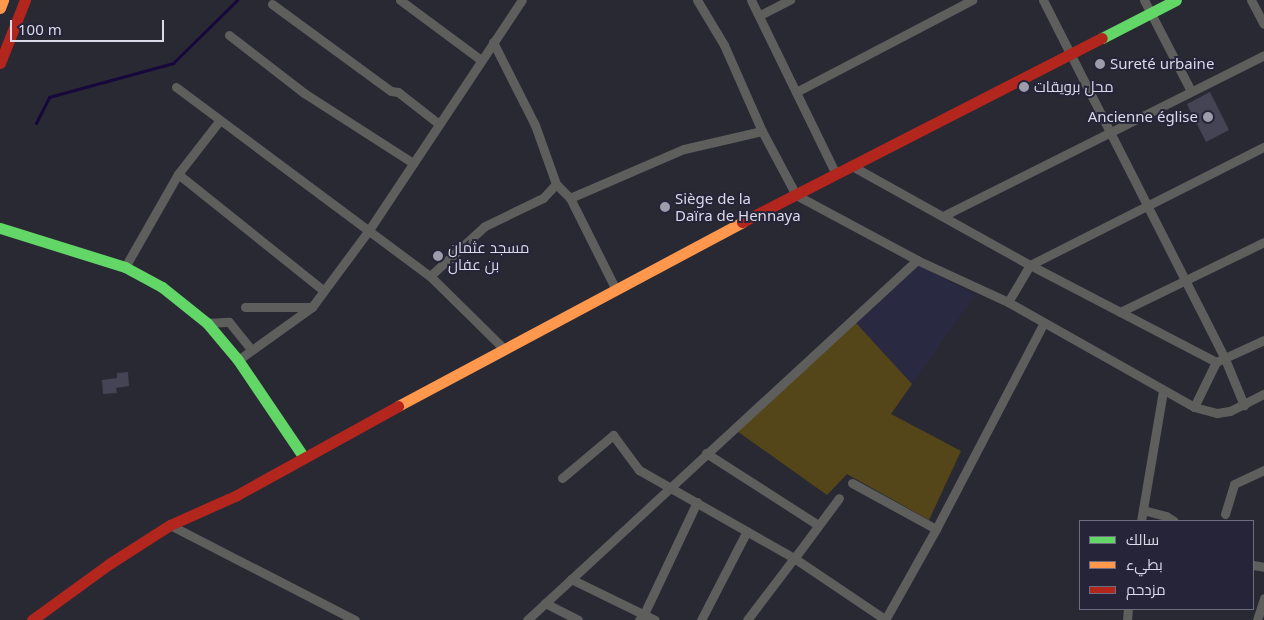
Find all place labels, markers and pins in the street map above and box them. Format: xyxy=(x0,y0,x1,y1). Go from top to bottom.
place label: Sureté urbaine xyxy=(1110,55,1214,73)
marker: Sureté urbaine xyxy=(1094,58,1106,70)
place label: محل برويقات xyxy=(1034,78,1114,96)
marker: محل برويقات xyxy=(1018,81,1030,93)
place label: Ancienne église xyxy=(1088,108,1198,126)
marker: Ancienne église xyxy=(1202,111,1214,123)
place label: Siège de la Daïra de Hennaya xyxy=(675,189,801,224)
marker: Siège de la Daïra de Hennaya xyxy=(659,201,671,213)
place label: مسجد عثمان بن عفان xyxy=(448,238,529,273)
marker: مسجد عثمان بن عفان xyxy=(432,250,444,262)

